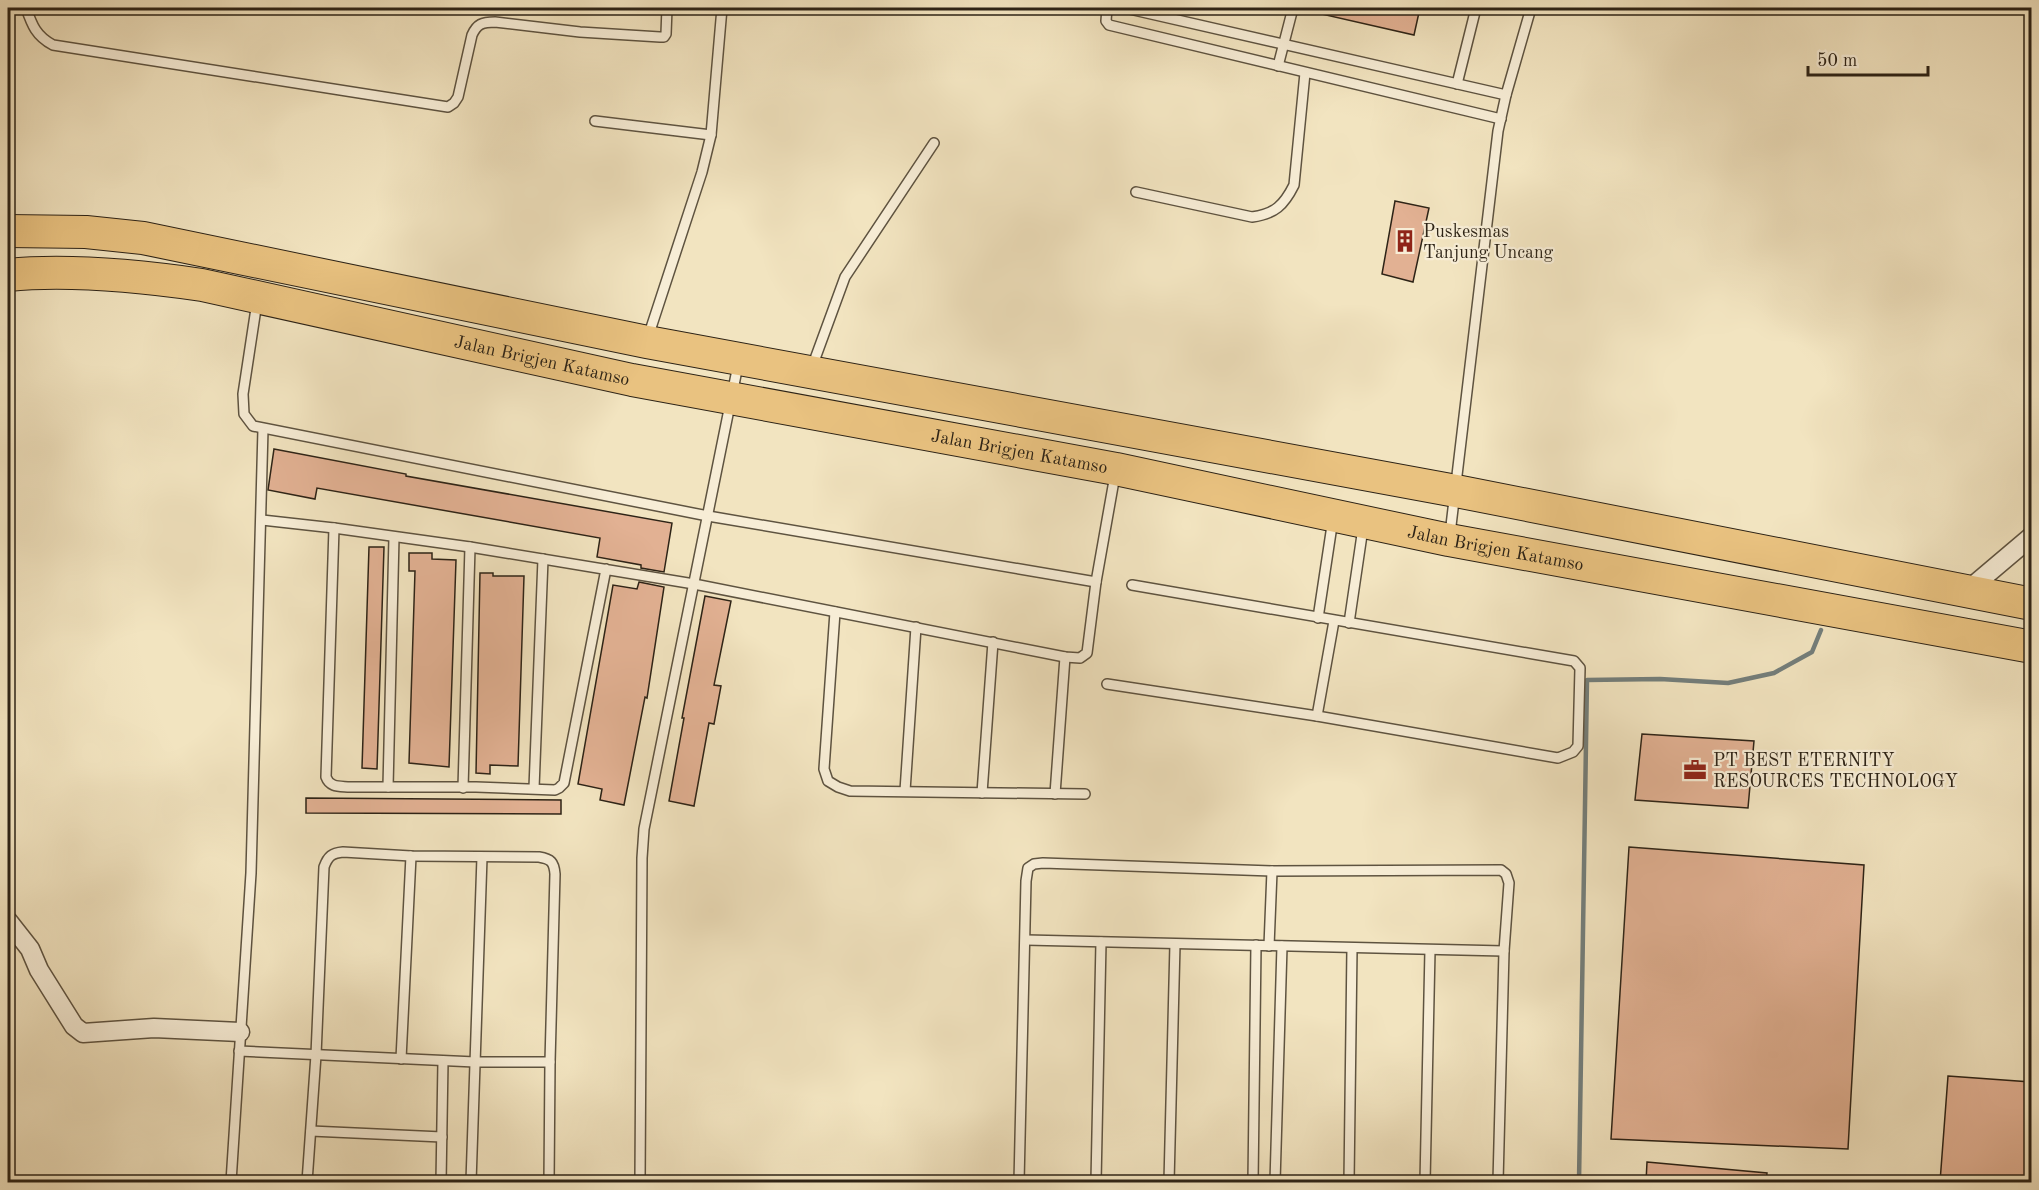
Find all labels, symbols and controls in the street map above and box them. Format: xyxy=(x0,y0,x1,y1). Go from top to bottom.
scale bar xyxy=(1808,39,1928,77)
text: 50 m xyxy=(1817,52,1857,70)
place label: Puskesmas Tanjung Uncang xyxy=(1423,223,1554,262)
building icon: Puskesmas Tanjung Uncang xyxy=(1392,228,1418,254)
street label: Jalan Brigjen Katamso xyxy=(452,333,631,389)
street label: Jalan Brigjen Katamso xyxy=(929,427,1109,477)
street label: Jalan Brigjen Katamso xyxy=(1406,523,1585,575)
place label: PT BEST ETERNITY RESOURCES TECHNOLOGY xyxy=(1713,752,1958,791)
office icon: PT BEST ETERNITY RESOURCES TECHNOLOGY xyxy=(1682,757,1708,783)

